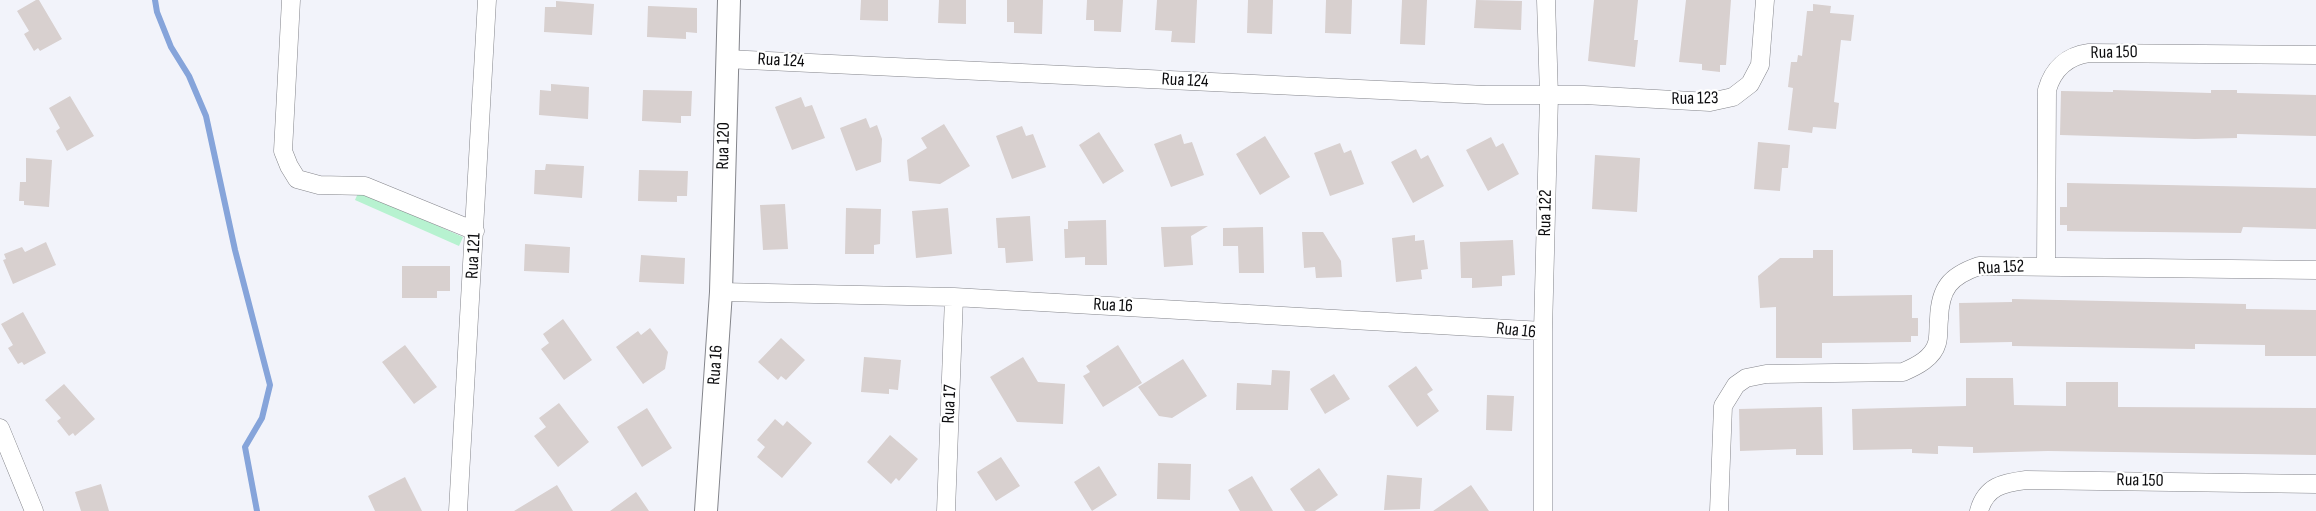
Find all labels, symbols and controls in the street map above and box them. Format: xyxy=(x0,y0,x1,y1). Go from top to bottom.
street label: Rua 150 xyxy=(2090,42,2138,64)
street label: Rua 124 xyxy=(757,49,805,73)
street label: Rua 124 xyxy=(1161,69,1209,93)
street label: Rua 123 xyxy=(1671,88,1719,110)
street label: Rua 120 xyxy=(713,122,735,170)
street label: Rua 122 xyxy=(1535,189,1557,237)
street label: Rua 121 xyxy=(462,233,486,279)
street label: Rua 152 xyxy=(1977,256,2025,280)
street label: Rua 16 xyxy=(1093,294,1133,318)
street label: Rua 16 xyxy=(1495,318,1537,344)
street label: Rua 16 xyxy=(704,344,728,386)
street label: Rua 17 xyxy=(938,384,962,424)
street label: Rua 150 xyxy=(2116,470,2164,492)

